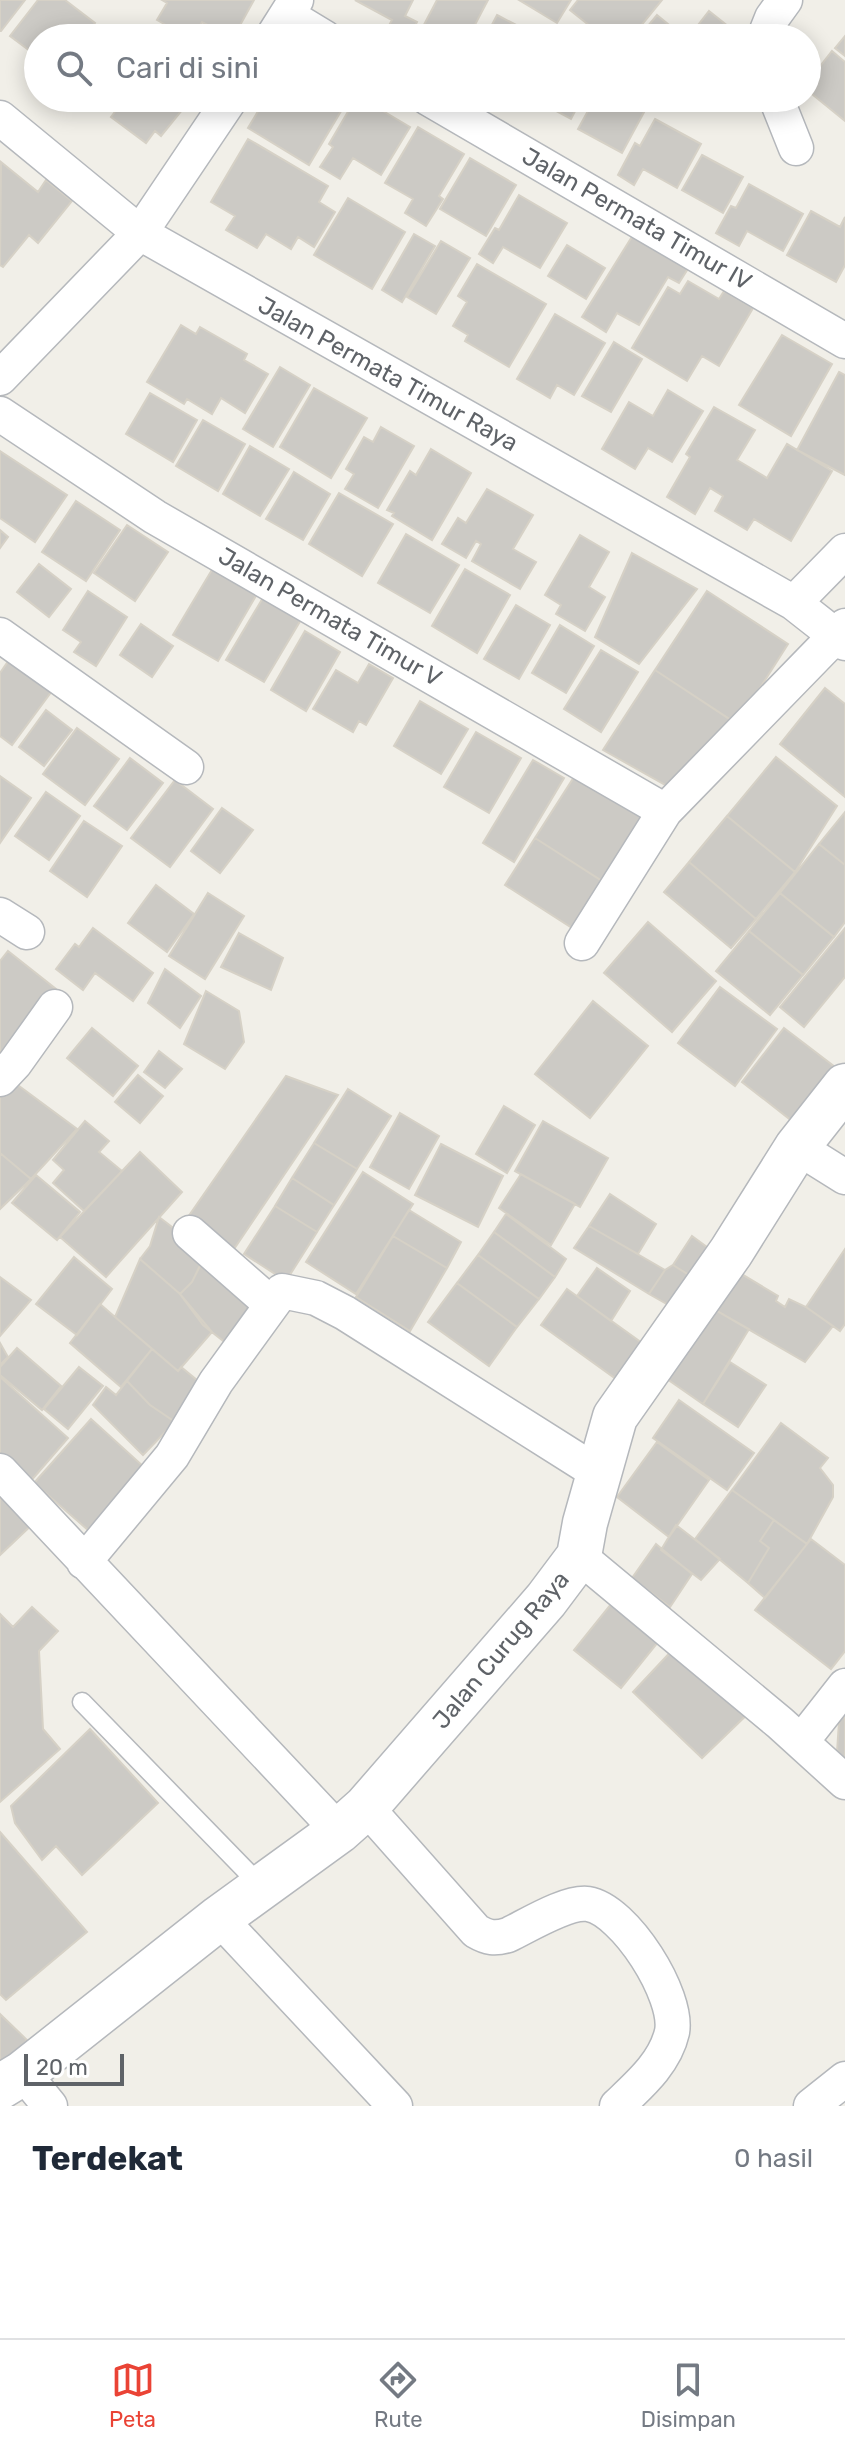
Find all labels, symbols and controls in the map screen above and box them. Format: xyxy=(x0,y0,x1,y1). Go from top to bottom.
search box xyxy=(24,24,821,112)
icon: search xyxy=(52,46,96,90)
text: Cari di sini xyxy=(116,50,259,86)
street label: Jalan Permata Timur IV xyxy=(517,142,757,296)
street label: Jalan Permata Timur Raya xyxy=(253,291,523,457)
street label: Jalan Permata Timur V xyxy=(213,542,447,692)
street label: Jalan Curug Raya xyxy=(427,1566,575,1734)
scale bar xyxy=(24,2050,124,2086)
text: 20 m xyxy=(36,2054,88,2081)
text: Terdekat xyxy=(32,2138,183,2179)
text: 0 hasil xyxy=(734,2143,813,2174)
tab: Peta xyxy=(109,2358,156,2433)
tab: Rute xyxy=(374,2358,423,2433)
tab: Disimpan xyxy=(641,2358,736,2433)

